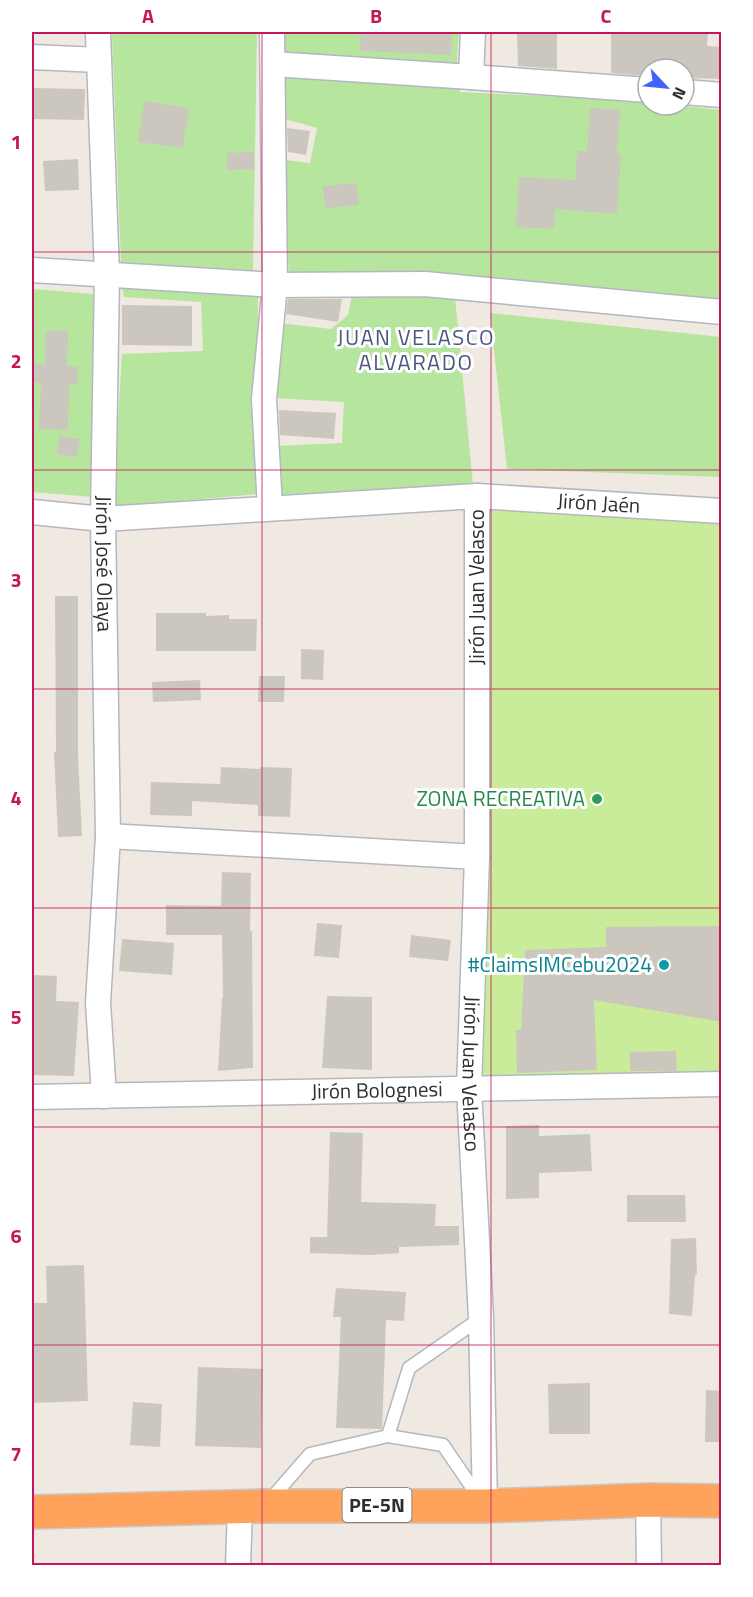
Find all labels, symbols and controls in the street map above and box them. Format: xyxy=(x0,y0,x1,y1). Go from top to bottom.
text: A xyxy=(142,0,154,31)
text: B xyxy=(370,0,382,31)
text: C xyxy=(601,0,612,31)
north arrow xyxy=(636,57,696,117)
text: N xyxy=(666,83,693,104)
text: 1 xyxy=(10,126,22,157)
district label: JUAN VELASCO ALVARADO xyxy=(337,320,495,379)
text: 2 xyxy=(10,345,22,376)
street label: Jirón Jaén xyxy=(556,484,641,521)
street label: Jirón José Olaya xyxy=(88,495,122,633)
street label: Jirón Juan Velasco xyxy=(460,509,492,665)
text: 3 xyxy=(10,564,22,595)
text: 4 xyxy=(10,782,22,813)
place label: ZONA RECREATIVA xyxy=(416,782,585,814)
marker: ZONA RECREATIVA xyxy=(590,792,604,806)
place label: #ClaimsIMCebu2024 xyxy=(468,948,652,980)
marker: #ClaimsIMCebu2024 xyxy=(657,958,671,972)
street label: Jirón Juan Velasco xyxy=(454,995,489,1152)
text: 5 xyxy=(10,1001,22,1032)
street label: Jirón Bolognesi xyxy=(311,1072,443,1107)
text: 6 xyxy=(10,1220,22,1251)
text: 7 xyxy=(10,1438,22,1469)
road number: PE-5N xyxy=(342,1488,412,1522)

